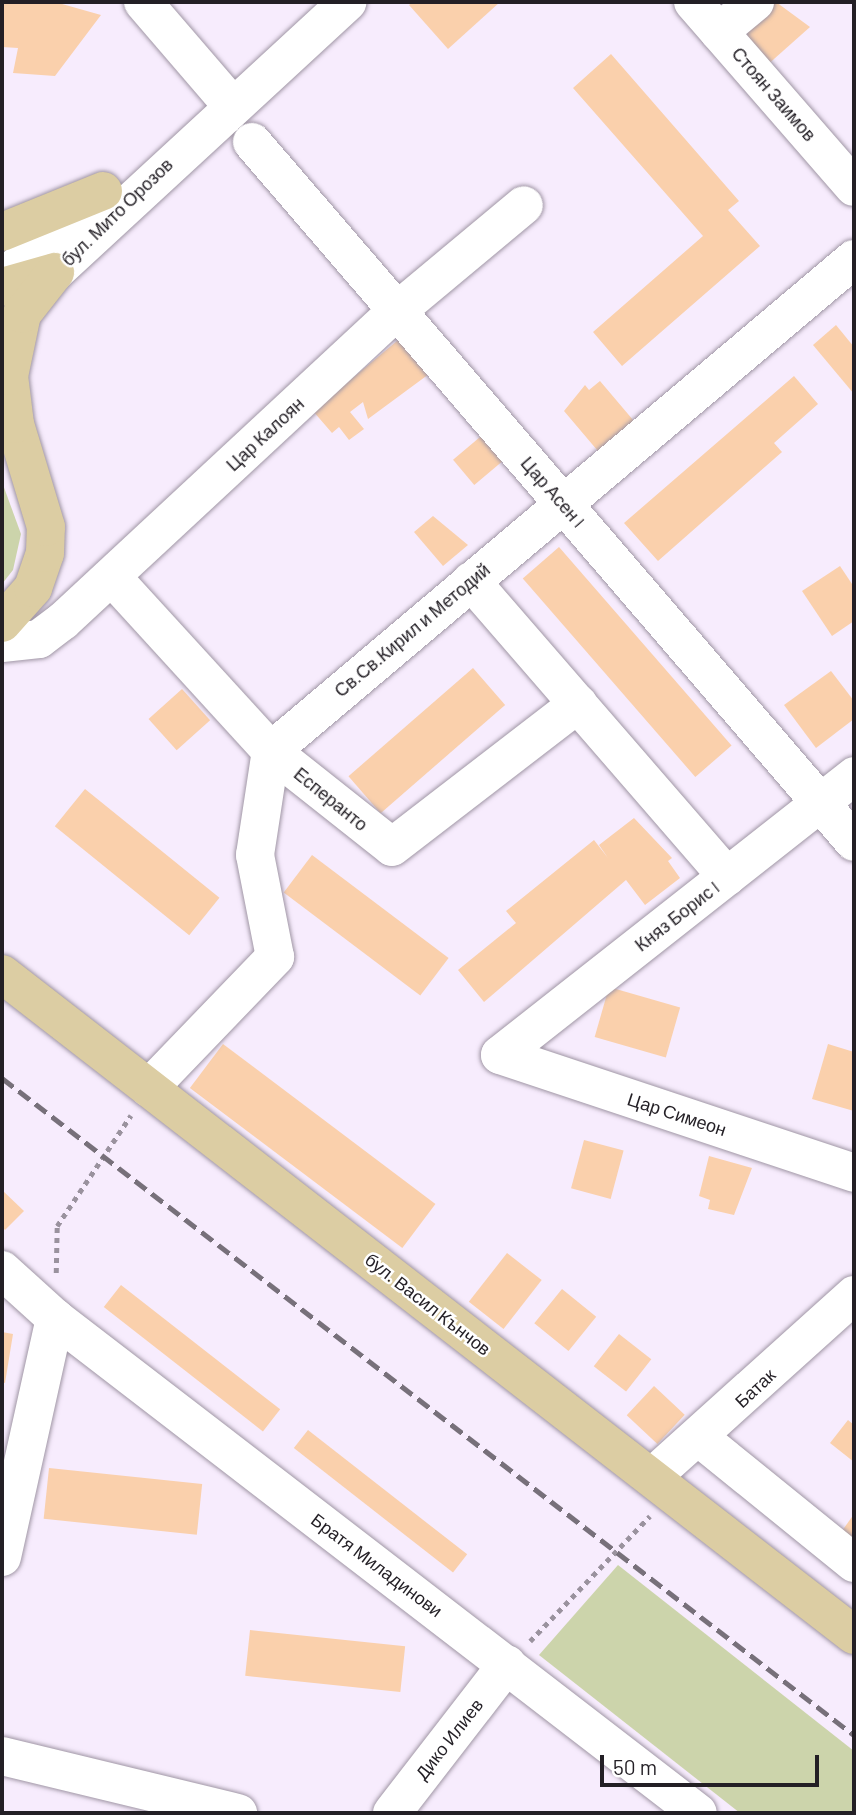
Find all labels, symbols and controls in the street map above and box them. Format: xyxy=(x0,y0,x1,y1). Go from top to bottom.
street label: Стоян Заимов xyxy=(727,43,821,145)
street label: бул. Мито Орозов xyxy=(57,154,177,270)
street label: Цар Калоян xyxy=(222,393,308,475)
street label: Цар Асен I xyxy=(516,452,590,532)
street label: Св.Св.Кирил и Методий xyxy=(330,559,494,701)
street label: Есперанто xyxy=(290,763,372,835)
street label: Княз Борис I xyxy=(630,876,724,956)
street label: Цар Симеон xyxy=(625,1088,729,1140)
street label: бул. Васил Кънчов xyxy=(361,1248,495,1360)
street label: Батак xyxy=(730,1364,780,1412)
street label: Братя Миладинови xyxy=(307,1509,447,1621)
street label: Дико Илиев xyxy=(411,1694,487,1784)
scale bar xyxy=(604,1742,823,1786)
text: 50 m xyxy=(613,1754,657,1779)

